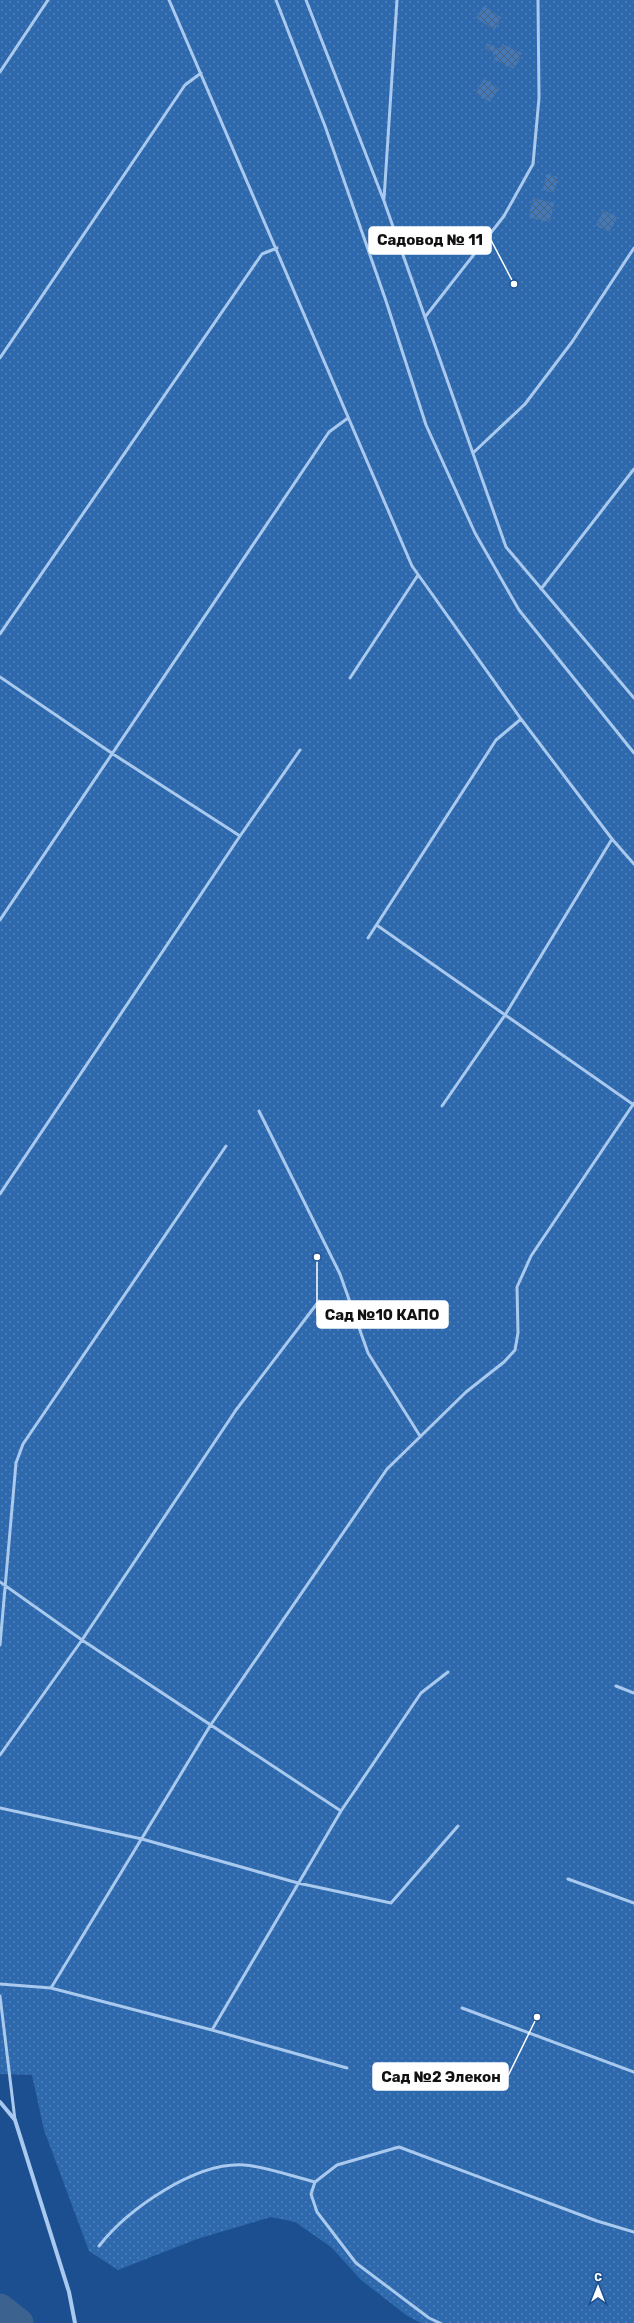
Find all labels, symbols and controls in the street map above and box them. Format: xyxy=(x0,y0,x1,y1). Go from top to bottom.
callout: Садовод № 11 xyxy=(369,227,491,254)
text: Садовод № 11 xyxy=(377,231,483,249)
callout: Сад №10 КАПО xyxy=(317,1301,448,1328)
text: Сад №10 КАПО xyxy=(325,1306,439,1324)
callout: Сад №2 Элекон xyxy=(373,2063,508,2090)
text: Сад №2 Элекон xyxy=(381,2068,501,2086)
north arrow xyxy=(578,2267,618,2307)
text: С xyxy=(594,2271,602,2284)

